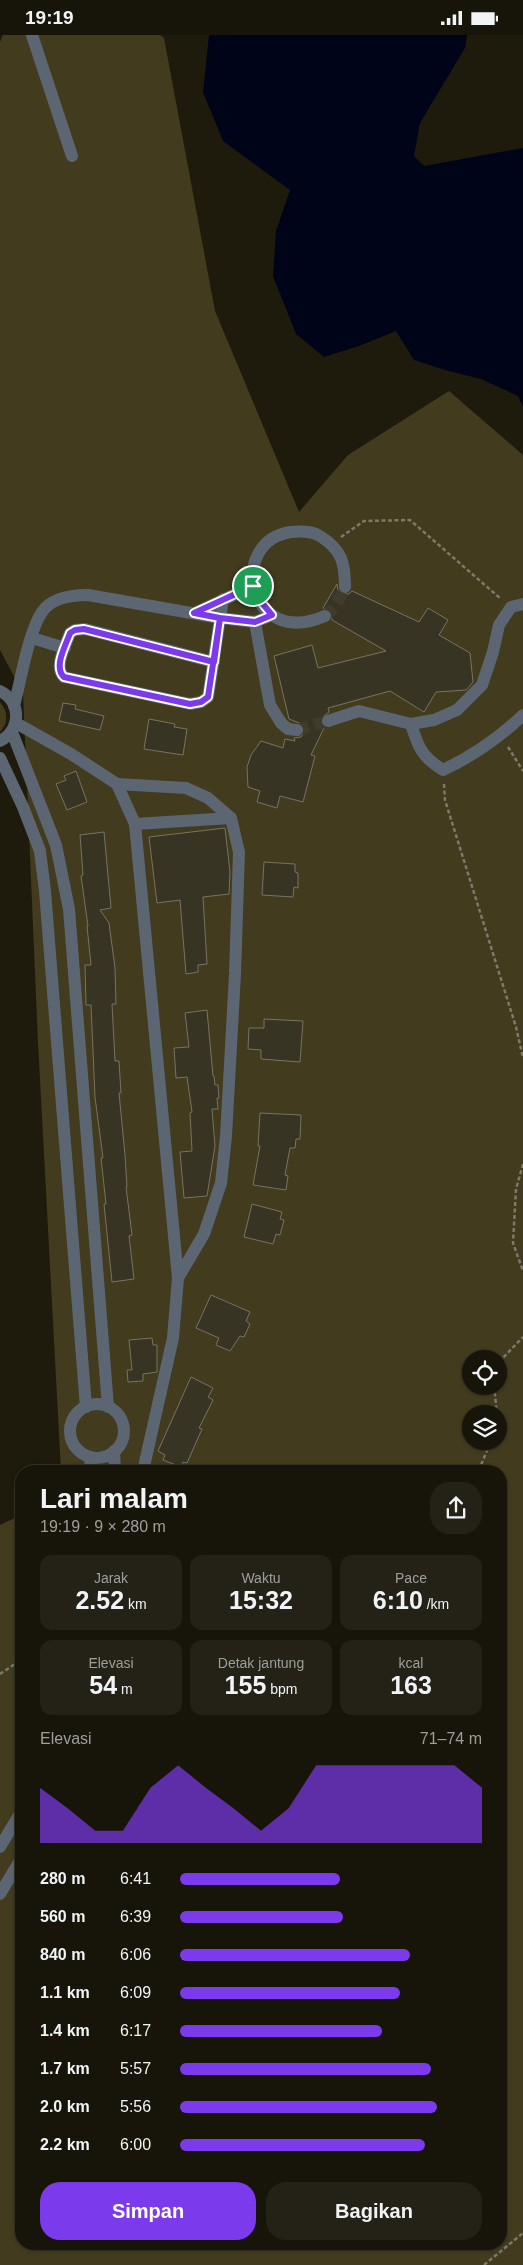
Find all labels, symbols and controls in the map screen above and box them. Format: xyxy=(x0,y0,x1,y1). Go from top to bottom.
text: 19:19 xyxy=(25,7,74,28)
pin xyxy=(232,565,274,607)
icon: arrive xyxy=(239,572,267,600)
map controls xyxy=(462,1350,507,1450)
button: locate xyxy=(462,1350,507,1395)
button: layers xyxy=(462,1405,507,1450)
button: share xyxy=(430,1482,482,1534)
text: Lari malam xyxy=(40,1483,188,1514)
text: 19:19 · 9 × 280 m xyxy=(40,1518,166,1535)
text: Jarak xyxy=(94,1570,128,1586)
text: Waktu xyxy=(241,1570,281,1586)
text: Pace xyxy=(395,1570,427,1586)
text: 2.52 xyxy=(75,1586,124,1614)
text: 15:32 xyxy=(229,1586,293,1614)
text: 6:10 xyxy=(373,1586,423,1614)
text: km xyxy=(124,1596,147,1612)
text: /km xyxy=(423,1596,449,1612)
text: Elevasi xyxy=(88,1655,134,1671)
text: Detak jantung xyxy=(218,1655,304,1671)
text: kcal xyxy=(399,1655,423,1671)
text: 54 xyxy=(89,1671,117,1699)
text: 155 xyxy=(225,1671,266,1699)
text: 163 xyxy=(390,1671,432,1699)
text: m xyxy=(117,1681,133,1697)
text: bpm xyxy=(266,1681,297,1697)
text: Elevasi xyxy=(40,1730,92,1747)
text: 71–74 m xyxy=(420,1730,482,1747)
text: 280 m xyxy=(40,1870,85,1887)
text: 6:41 xyxy=(120,1870,151,1887)
text: 560 m xyxy=(40,1908,85,1925)
text: 6:39 xyxy=(120,1908,151,1925)
text: 840 m xyxy=(40,1946,85,1963)
text: 6:06 xyxy=(120,1946,151,1963)
text: 1.1 km xyxy=(40,1984,90,2001)
text: 6:09 xyxy=(120,1984,151,2001)
text: 1.4 km xyxy=(40,2022,90,2039)
text: 6:17 xyxy=(120,2022,151,2039)
text: 1.7 km xyxy=(40,2060,90,2077)
text: 5:57 xyxy=(120,2060,151,2077)
text: 2.0 km xyxy=(40,2098,90,2115)
text: 5:56 xyxy=(120,2098,151,2115)
text: 2.2 km xyxy=(40,2136,90,2153)
text: 6:00 xyxy=(120,2136,151,2153)
button: Simpan xyxy=(40,2182,256,2240)
button: Bagikan xyxy=(266,2182,482,2240)

